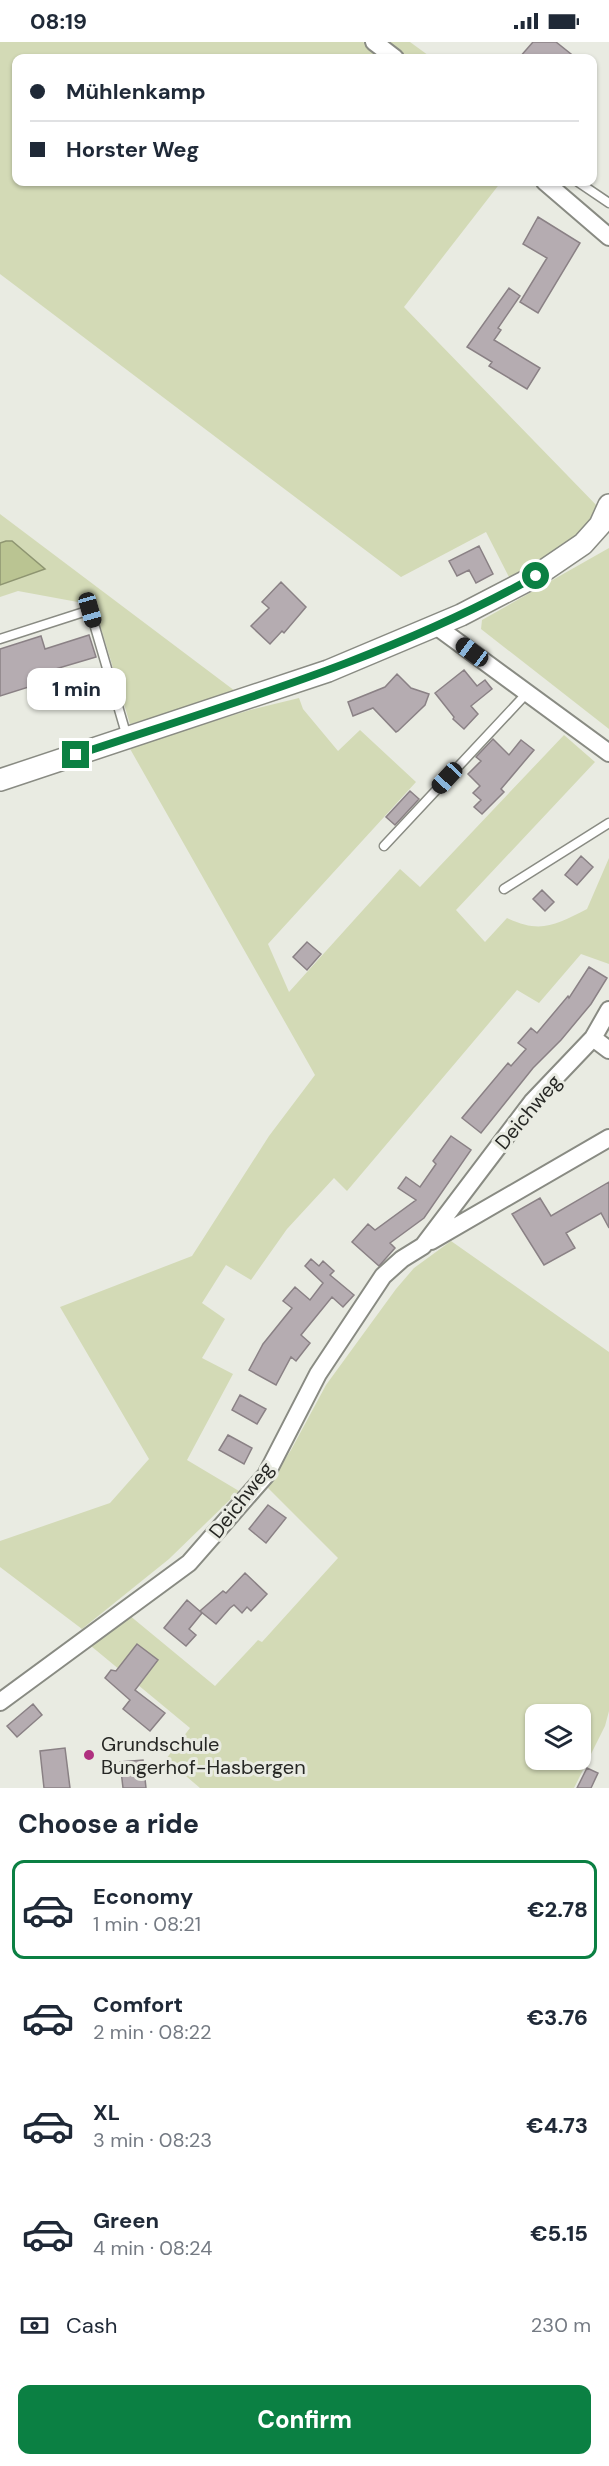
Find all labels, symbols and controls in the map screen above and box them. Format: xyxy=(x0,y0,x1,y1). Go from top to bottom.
text: 08:19 xyxy=(30,7,87,36)
text: Mühlenkamp xyxy=(66,77,206,106)
text: Horster Weg xyxy=(66,135,199,164)
route start xyxy=(522,562,549,589)
car xyxy=(76,590,104,630)
car xyxy=(452,634,492,670)
callout: 1 min xyxy=(26,668,125,710)
text: 1 min xyxy=(52,676,101,702)
route end xyxy=(62,741,89,768)
car xyxy=(428,759,466,797)
street label: Deichweg xyxy=(489,1069,567,1155)
street label: Deichweg xyxy=(203,1456,279,1544)
map controls xyxy=(525,1704,591,1770)
button: layers xyxy=(525,1704,591,1770)
place label: Grundschule Bungerhof-Hasbergen xyxy=(101,1731,306,1780)
marker: Grundschule Bungerhof-Hasbergen xyxy=(82,1748,96,1762)
text: Choose a ride xyxy=(18,1806,199,1841)
text: Economy xyxy=(93,1882,193,1911)
icon: car xyxy=(21,1883,75,1937)
text: €2.78 xyxy=(527,1895,588,1924)
text: 1 min · 08:21 xyxy=(93,1911,201,1937)
text: Comfort xyxy=(93,1990,183,2019)
icon: car xyxy=(21,1991,75,2045)
text: €3.76 xyxy=(527,2003,588,2032)
text: 2 min · 08:22 xyxy=(93,2019,211,2045)
text: XL xyxy=(93,2098,120,2127)
icon: car xyxy=(21,2099,75,2153)
text: €4.73 xyxy=(526,2111,588,2140)
text: 3 min · 08:23 xyxy=(93,2127,212,2153)
text: Green xyxy=(93,2206,159,2235)
icon: car xyxy=(21,2207,75,2261)
text: €5.15 xyxy=(530,2219,588,2248)
text: 4 min · 08:24 xyxy=(93,2235,212,2261)
icon: cash xyxy=(18,2309,51,2342)
text: Cash xyxy=(66,2311,117,2340)
text: 230 m xyxy=(531,2312,591,2338)
button: Confirm xyxy=(18,2385,591,2454)

